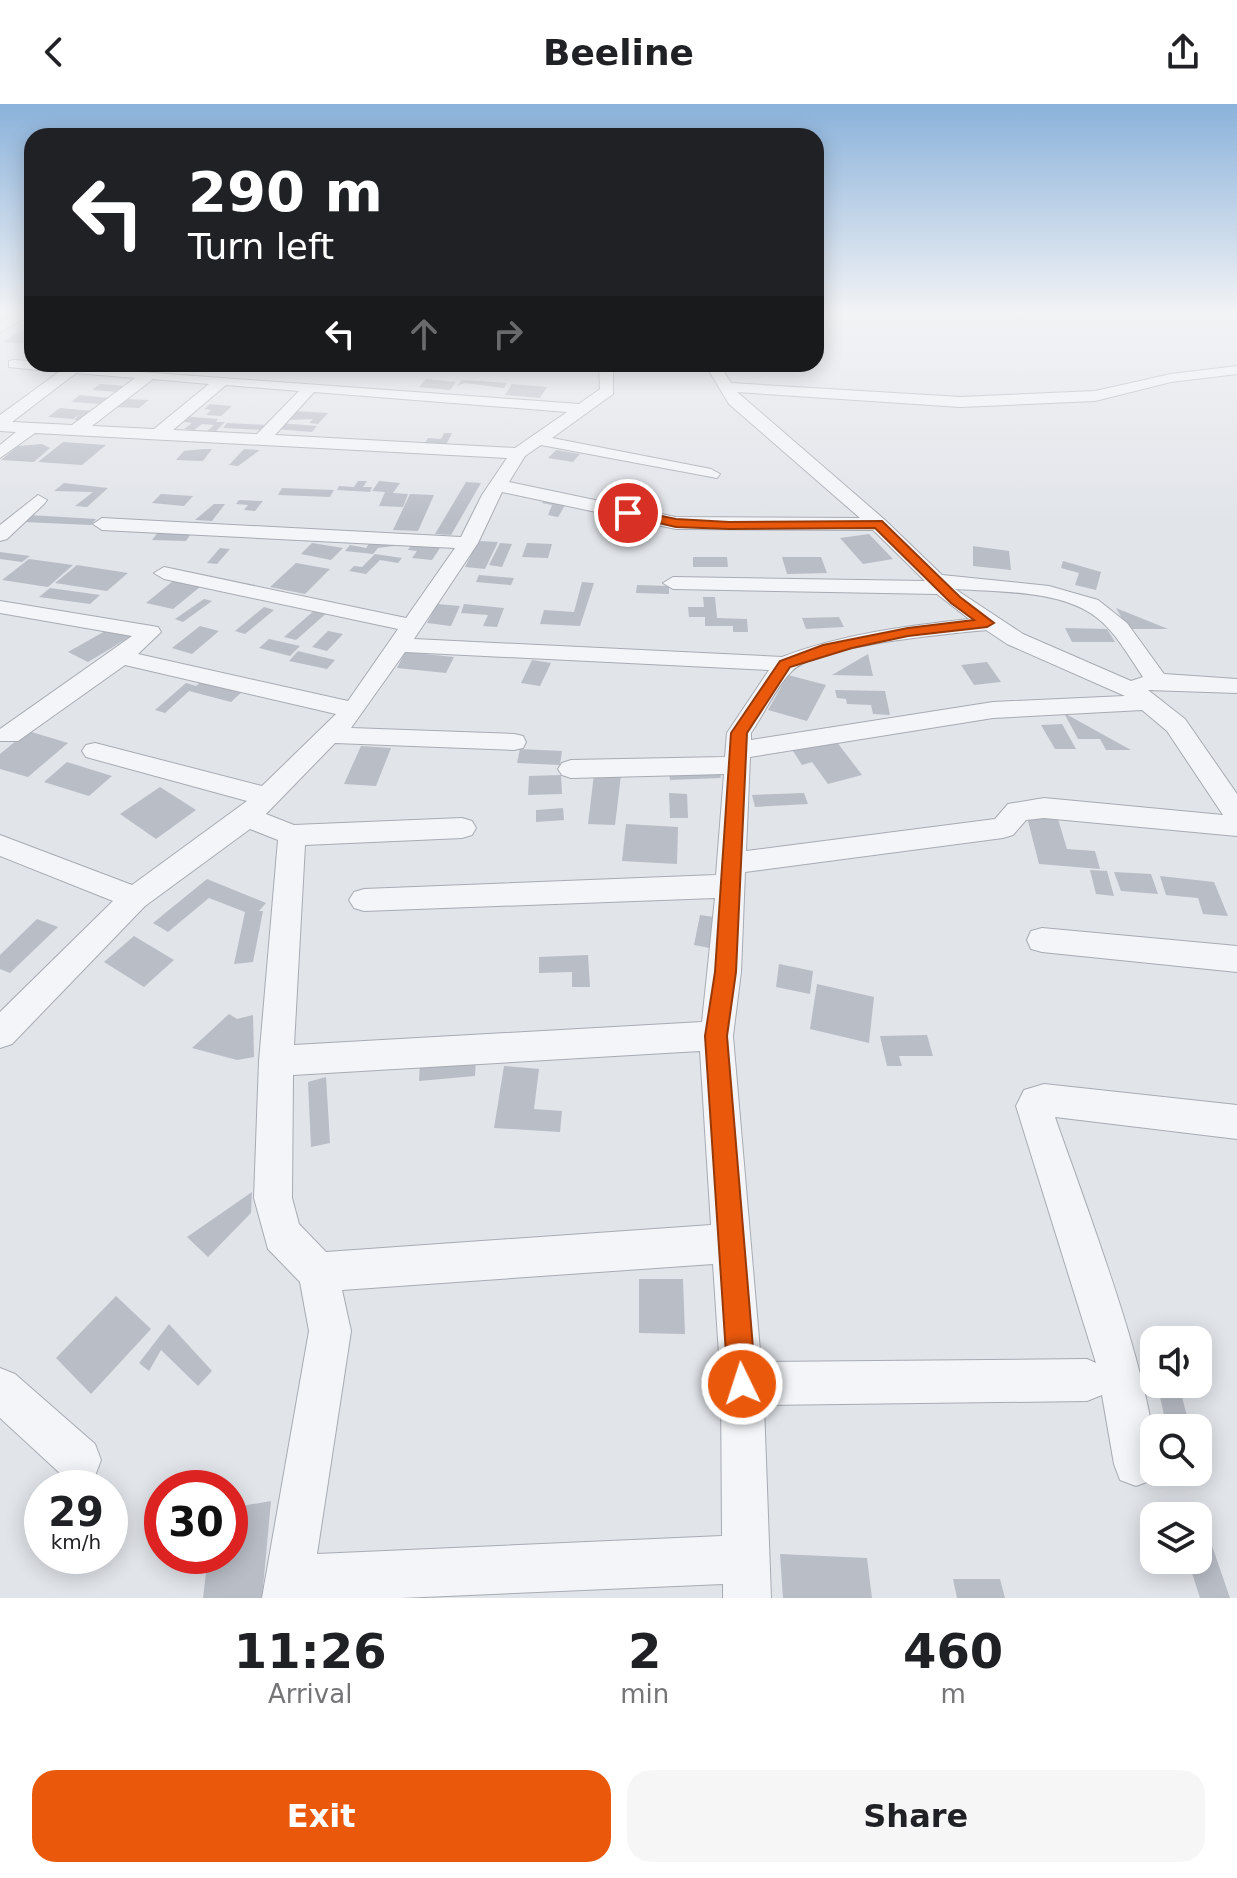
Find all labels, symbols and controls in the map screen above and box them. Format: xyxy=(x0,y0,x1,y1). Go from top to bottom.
icon: back xyxy=(32,30,76,74)
icon: share xyxy=(1161,30,1205,74)
text: Beeline xyxy=(543,32,694,73)
text: 290 m xyxy=(188,159,383,224)
icon: left xyxy=(56,160,160,264)
text: Turn left xyxy=(188,226,334,267)
icon: left xyxy=(318,312,362,356)
icon: ahead xyxy=(402,312,446,356)
icon: right xyxy=(486,312,530,356)
pin xyxy=(594,479,662,547)
icon: arrive xyxy=(606,491,650,535)
map controls xyxy=(1140,1326,1212,1574)
button: sound xyxy=(1140,1326,1212,1398)
position arrow xyxy=(700,1342,784,1426)
button: search xyxy=(1140,1414,1212,1486)
speed limit sign: 30 xyxy=(144,1470,248,1574)
text: 29 xyxy=(48,1489,104,1535)
button: layers xyxy=(1140,1502,1212,1574)
text: km/h xyxy=(51,1530,101,1554)
text: 11:26 xyxy=(234,1623,387,1679)
text: 2 xyxy=(628,1623,661,1679)
text: 460 xyxy=(903,1623,1003,1679)
text: Arrival xyxy=(268,1679,352,1709)
text: min xyxy=(620,1679,669,1709)
text: m xyxy=(940,1679,966,1709)
button: Exit xyxy=(32,1770,611,1862)
button: Share xyxy=(627,1770,1205,1862)

